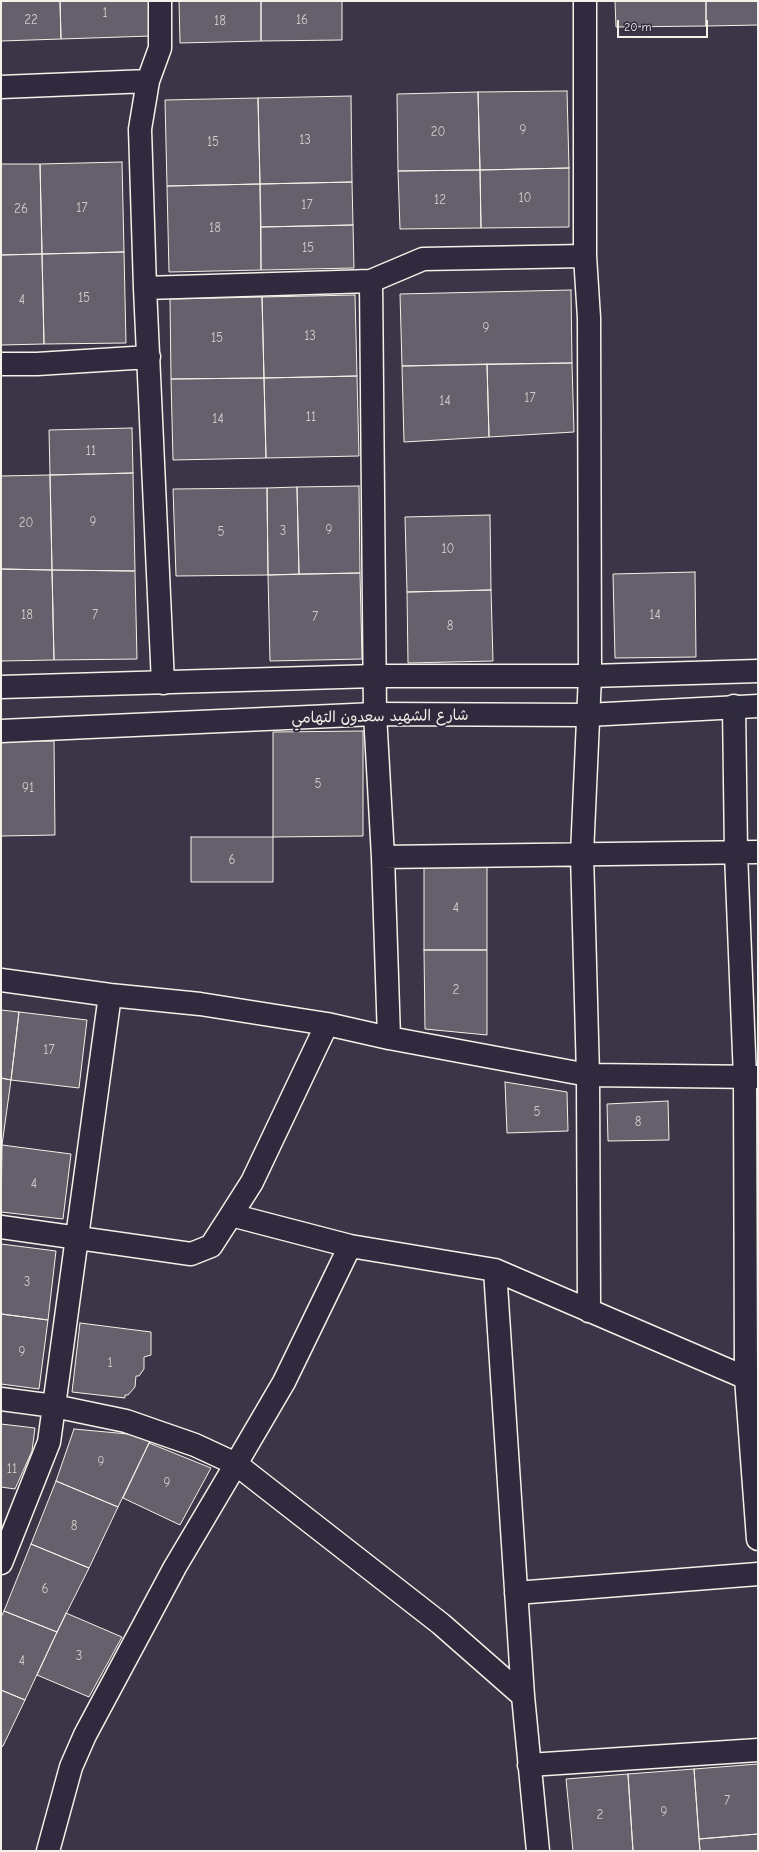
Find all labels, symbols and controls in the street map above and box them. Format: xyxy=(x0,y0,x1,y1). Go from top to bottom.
house number: 1 xyxy=(102,5,108,21)
house number: 22 xyxy=(24,12,38,28)
house number: 16 xyxy=(296,12,308,28)
scale bar xyxy=(619,12,710,38)
house number: 18 xyxy=(214,13,226,29)
text: 20 m xyxy=(624,20,652,34)
house number: 9 xyxy=(520,122,526,138)
house number: 20 xyxy=(431,124,445,140)
house number: 13 xyxy=(299,132,311,148)
house number: 15 xyxy=(207,134,219,150)
house number: 10 xyxy=(518,190,532,206)
house number: 12 xyxy=(434,192,446,208)
house number: 17 xyxy=(301,197,313,213)
house number: 17 xyxy=(76,200,88,216)
house number: 26 xyxy=(14,201,28,217)
house number: 18 xyxy=(209,220,221,236)
house number: 15 xyxy=(302,240,314,256)
house number: 15 xyxy=(78,290,90,306)
house number: 4 xyxy=(19,292,25,308)
house number: 9 xyxy=(483,320,489,336)
house number: 13 xyxy=(304,328,316,344)
house number: 15 xyxy=(211,330,223,346)
house number: 17 xyxy=(524,390,536,406)
house number: 14 xyxy=(439,393,451,409)
house number: 11 xyxy=(306,409,316,425)
house number: 14 xyxy=(212,411,224,427)
house number: 11 xyxy=(86,443,96,459)
house number: 9 xyxy=(90,514,96,530)
house number: 20 xyxy=(19,515,33,531)
house number: 9 xyxy=(326,522,332,538)
house number: 3 xyxy=(280,523,286,539)
house number: 5 xyxy=(217,524,225,540)
house number: 10 xyxy=(441,541,455,557)
house number: 18 xyxy=(21,607,33,623)
house number: 7 xyxy=(92,607,98,623)
house number: 14 xyxy=(649,607,661,623)
house number: 7 xyxy=(312,609,318,625)
house number: 8 xyxy=(447,618,453,634)
street label: شارع الشهيد سعدون التهامي xyxy=(291,706,469,728)
house number: 5 xyxy=(314,776,322,792)
house number: 91 xyxy=(22,780,34,796)
house number: 6 xyxy=(228,852,236,868)
house number: 4 xyxy=(453,900,459,916)
house number: 2 xyxy=(453,982,459,998)
house number: 17 xyxy=(43,1042,55,1058)
house number: 5 xyxy=(533,1104,541,1120)
house number: 8 xyxy=(635,1114,641,1130)
house number: 4 xyxy=(31,1176,37,1192)
house number: 3 xyxy=(24,1274,30,1290)
house number: 9 xyxy=(19,1344,25,1360)
house number: 1 xyxy=(107,1355,113,1371)
house number: 9 xyxy=(98,1454,104,1470)
house number: 11 xyxy=(7,1461,17,1477)
house number: 9 xyxy=(164,1475,170,1491)
house number: 8 xyxy=(71,1518,77,1534)
house number: 6 xyxy=(41,1581,49,1597)
house number: 3 xyxy=(76,1648,82,1664)
house number: 4 xyxy=(19,1653,25,1669)
house number: 7 xyxy=(724,1793,730,1809)
house number: 9 xyxy=(661,1804,667,1820)
house number: 2 xyxy=(597,1807,603,1823)

